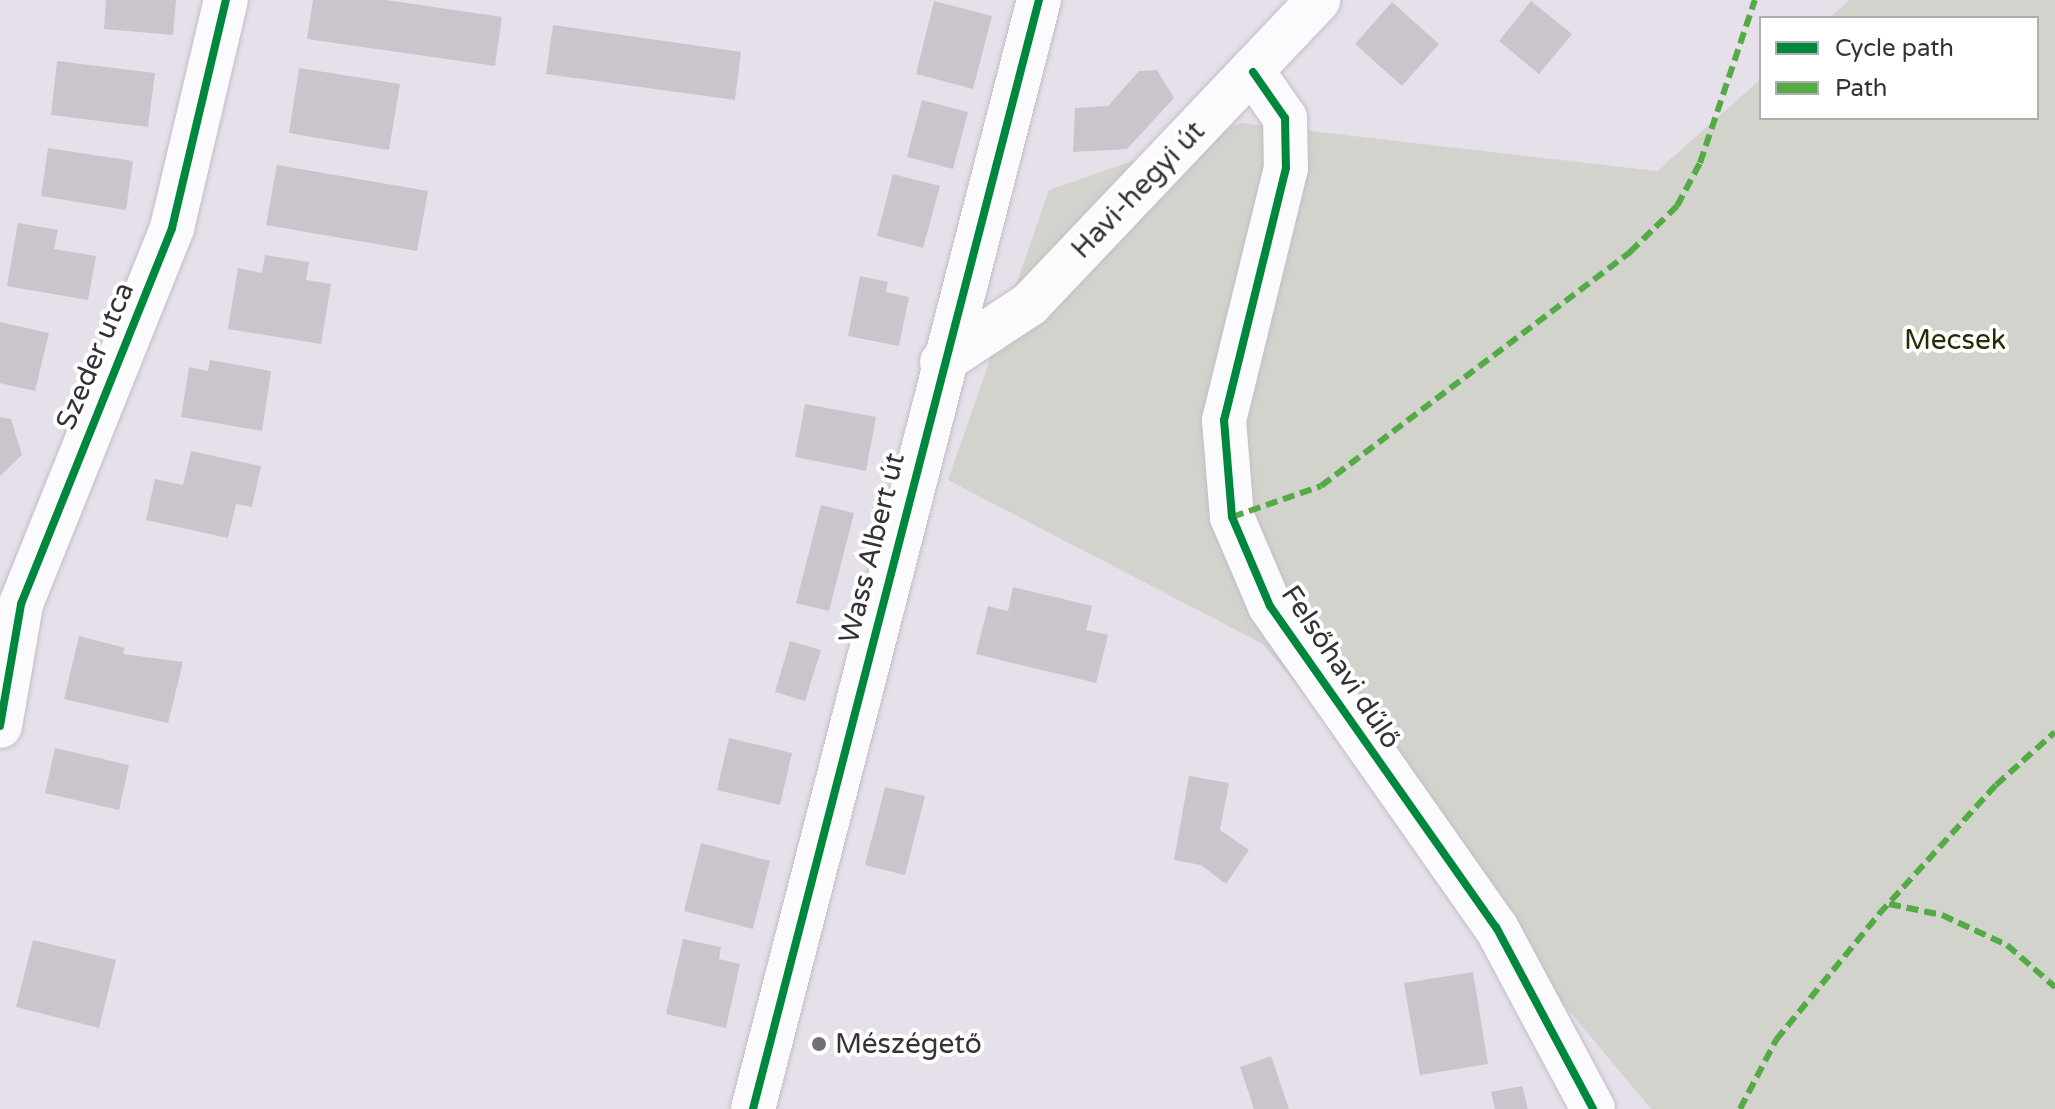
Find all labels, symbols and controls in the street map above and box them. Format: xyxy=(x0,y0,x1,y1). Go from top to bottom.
legend xyxy=(1759,16,2039,120)
text: Cycle path xyxy=(1835,34,1954,63)
text: Path xyxy=(1835,74,1888,103)
street label: Havi-hegyi út xyxy=(1064,115,1212,265)
street label: Szeder utca xyxy=(49,277,141,435)
park label: Mecsek xyxy=(1904,323,2006,357)
street label: Wass Albert út xyxy=(832,449,912,647)
street label: Felsőhavi dűlő xyxy=(1274,579,1408,755)
place label: Mészégető xyxy=(835,1027,982,1061)
marker: Mészégető xyxy=(810,1035,828,1053)

